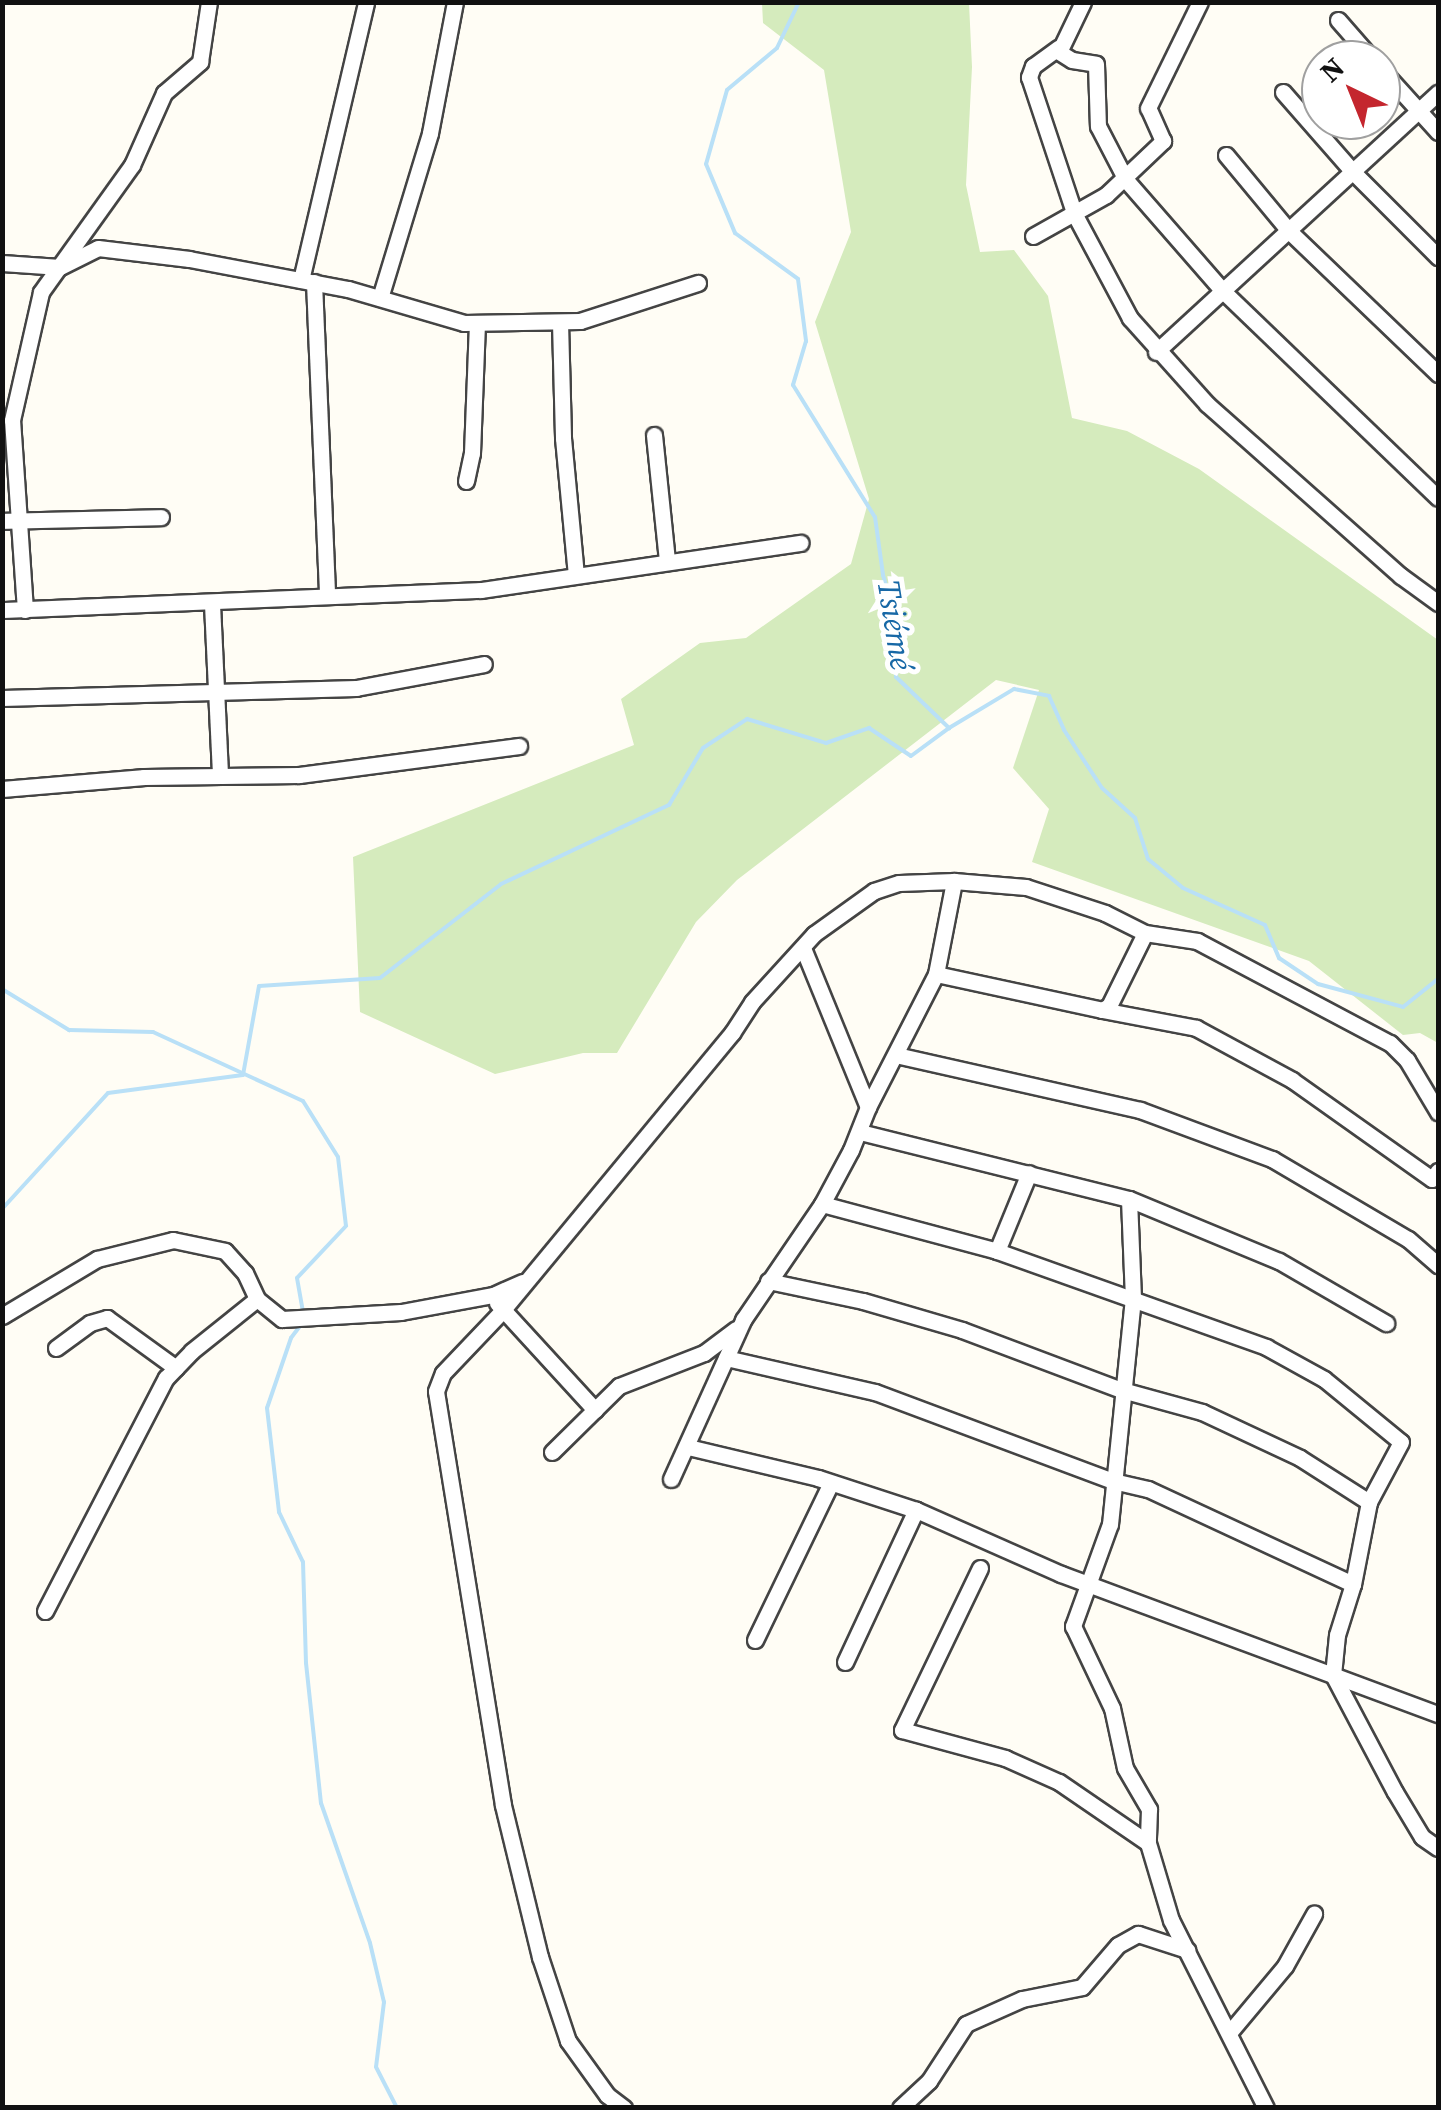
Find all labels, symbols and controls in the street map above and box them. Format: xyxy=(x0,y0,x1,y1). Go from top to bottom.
north arrow xyxy=(1301,40,1401,140)
text: N xyxy=(1311,49,1352,90)
water label: Tsiémé xyxy=(869,577,921,673)

